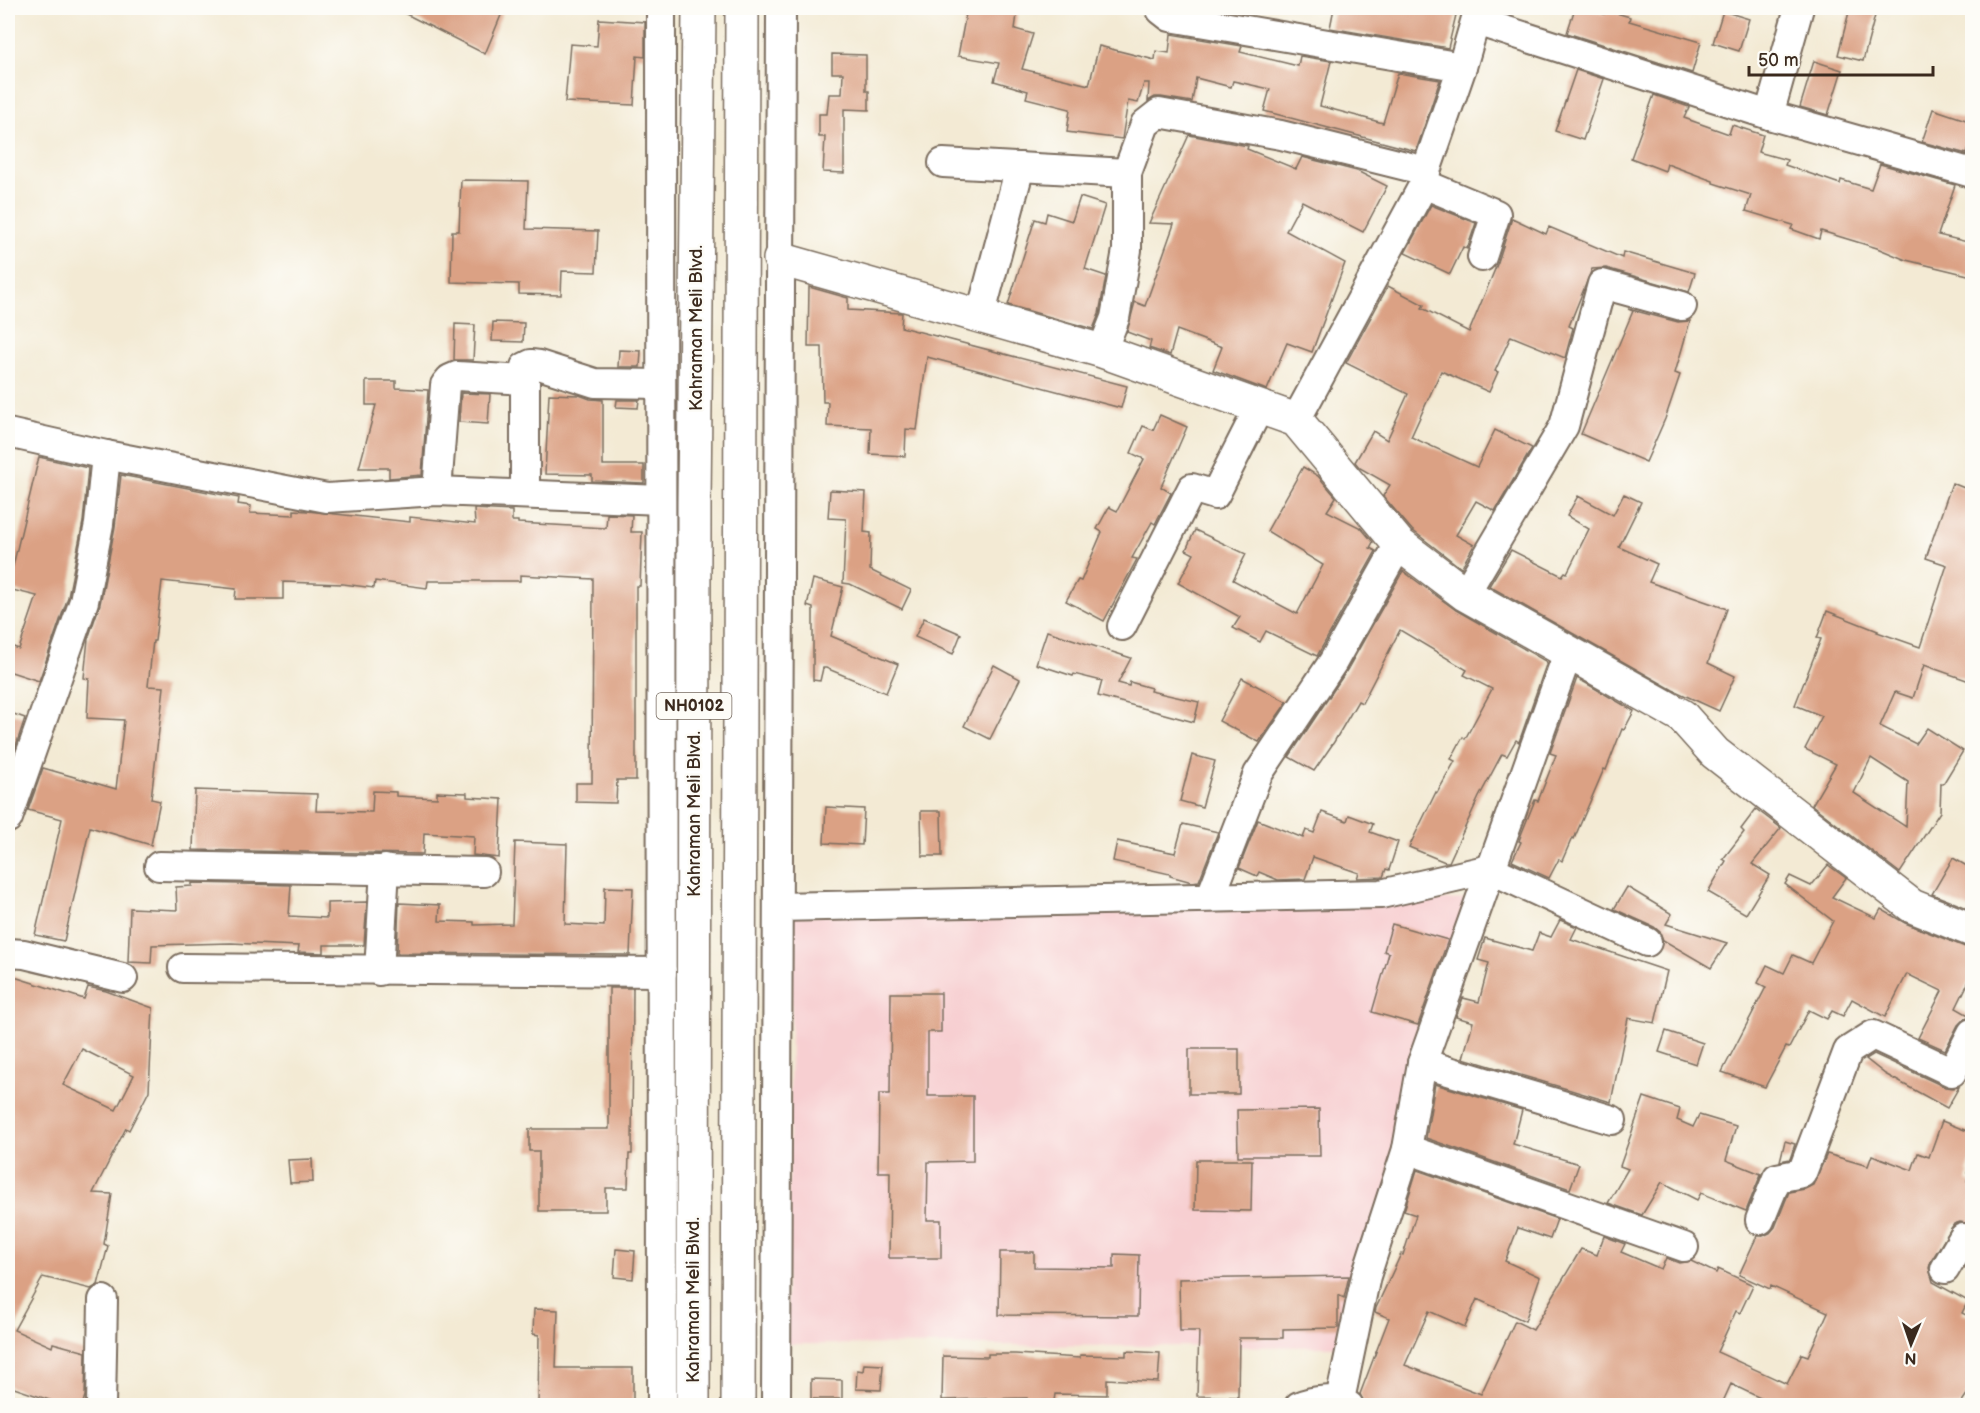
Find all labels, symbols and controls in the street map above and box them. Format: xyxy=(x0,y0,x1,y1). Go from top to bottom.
scale bar xyxy=(1749,39,1934,77)
text: 50 m xyxy=(1758,50,1799,71)
street label: Kahraman Meli Blvd. xyxy=(686,245,707,411)
road number: NH0102 xyxy=(656,693,732,719)
street label: Kahraman Meli Blvd. xyxy=(684,731,705,897)
street label: Kahraman Meli Blvd. xyxy=(683,1217,704,1383)
north arrow xyxy=(1881,1314,1941,1374)
text: N xyxy=(1904,1348,1917,1367)

